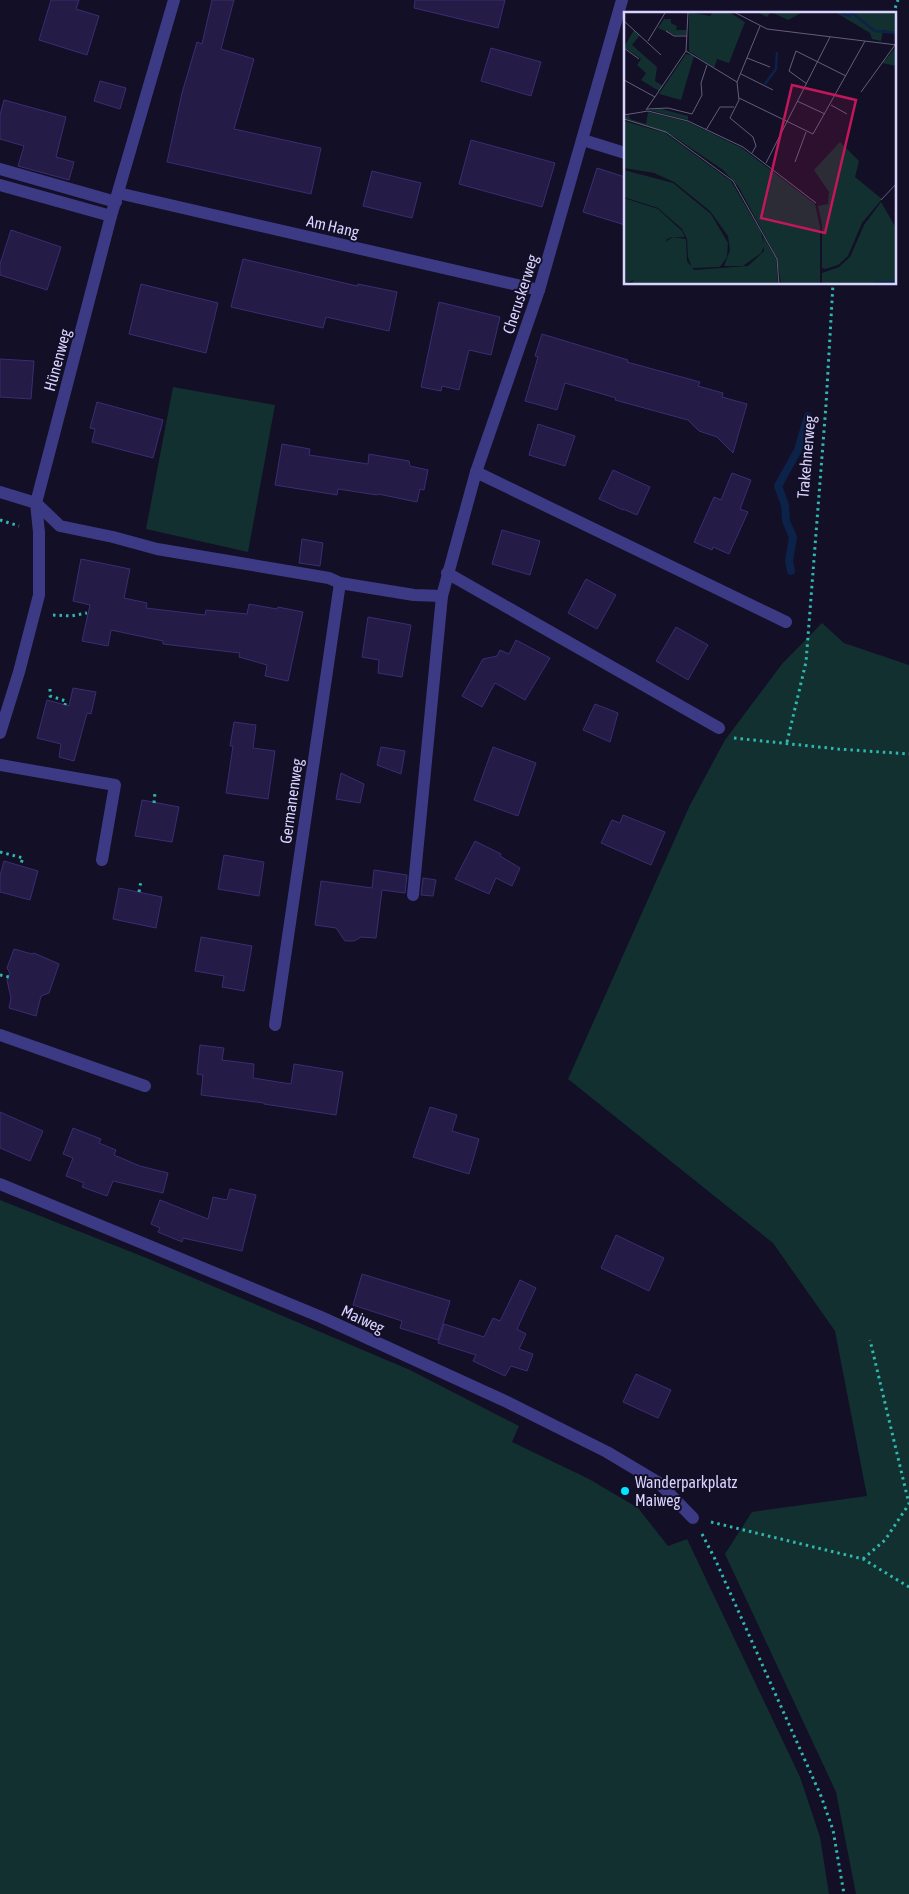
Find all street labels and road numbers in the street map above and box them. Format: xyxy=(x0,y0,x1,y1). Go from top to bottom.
street label: Am Hang xyxy=(305,211,361,242)
street label: Cheruskerweg xyxy=(499,252,542,336)
street label: Hünenweg xyxy=(40,327,75,393)
street label: Trakehnerweg xyxy=(793,415,820,499)
street label: Germanenweg xyxy=(276,757,307,845)
street label: Maiweg xyxy=(338,1301,387,1338)

